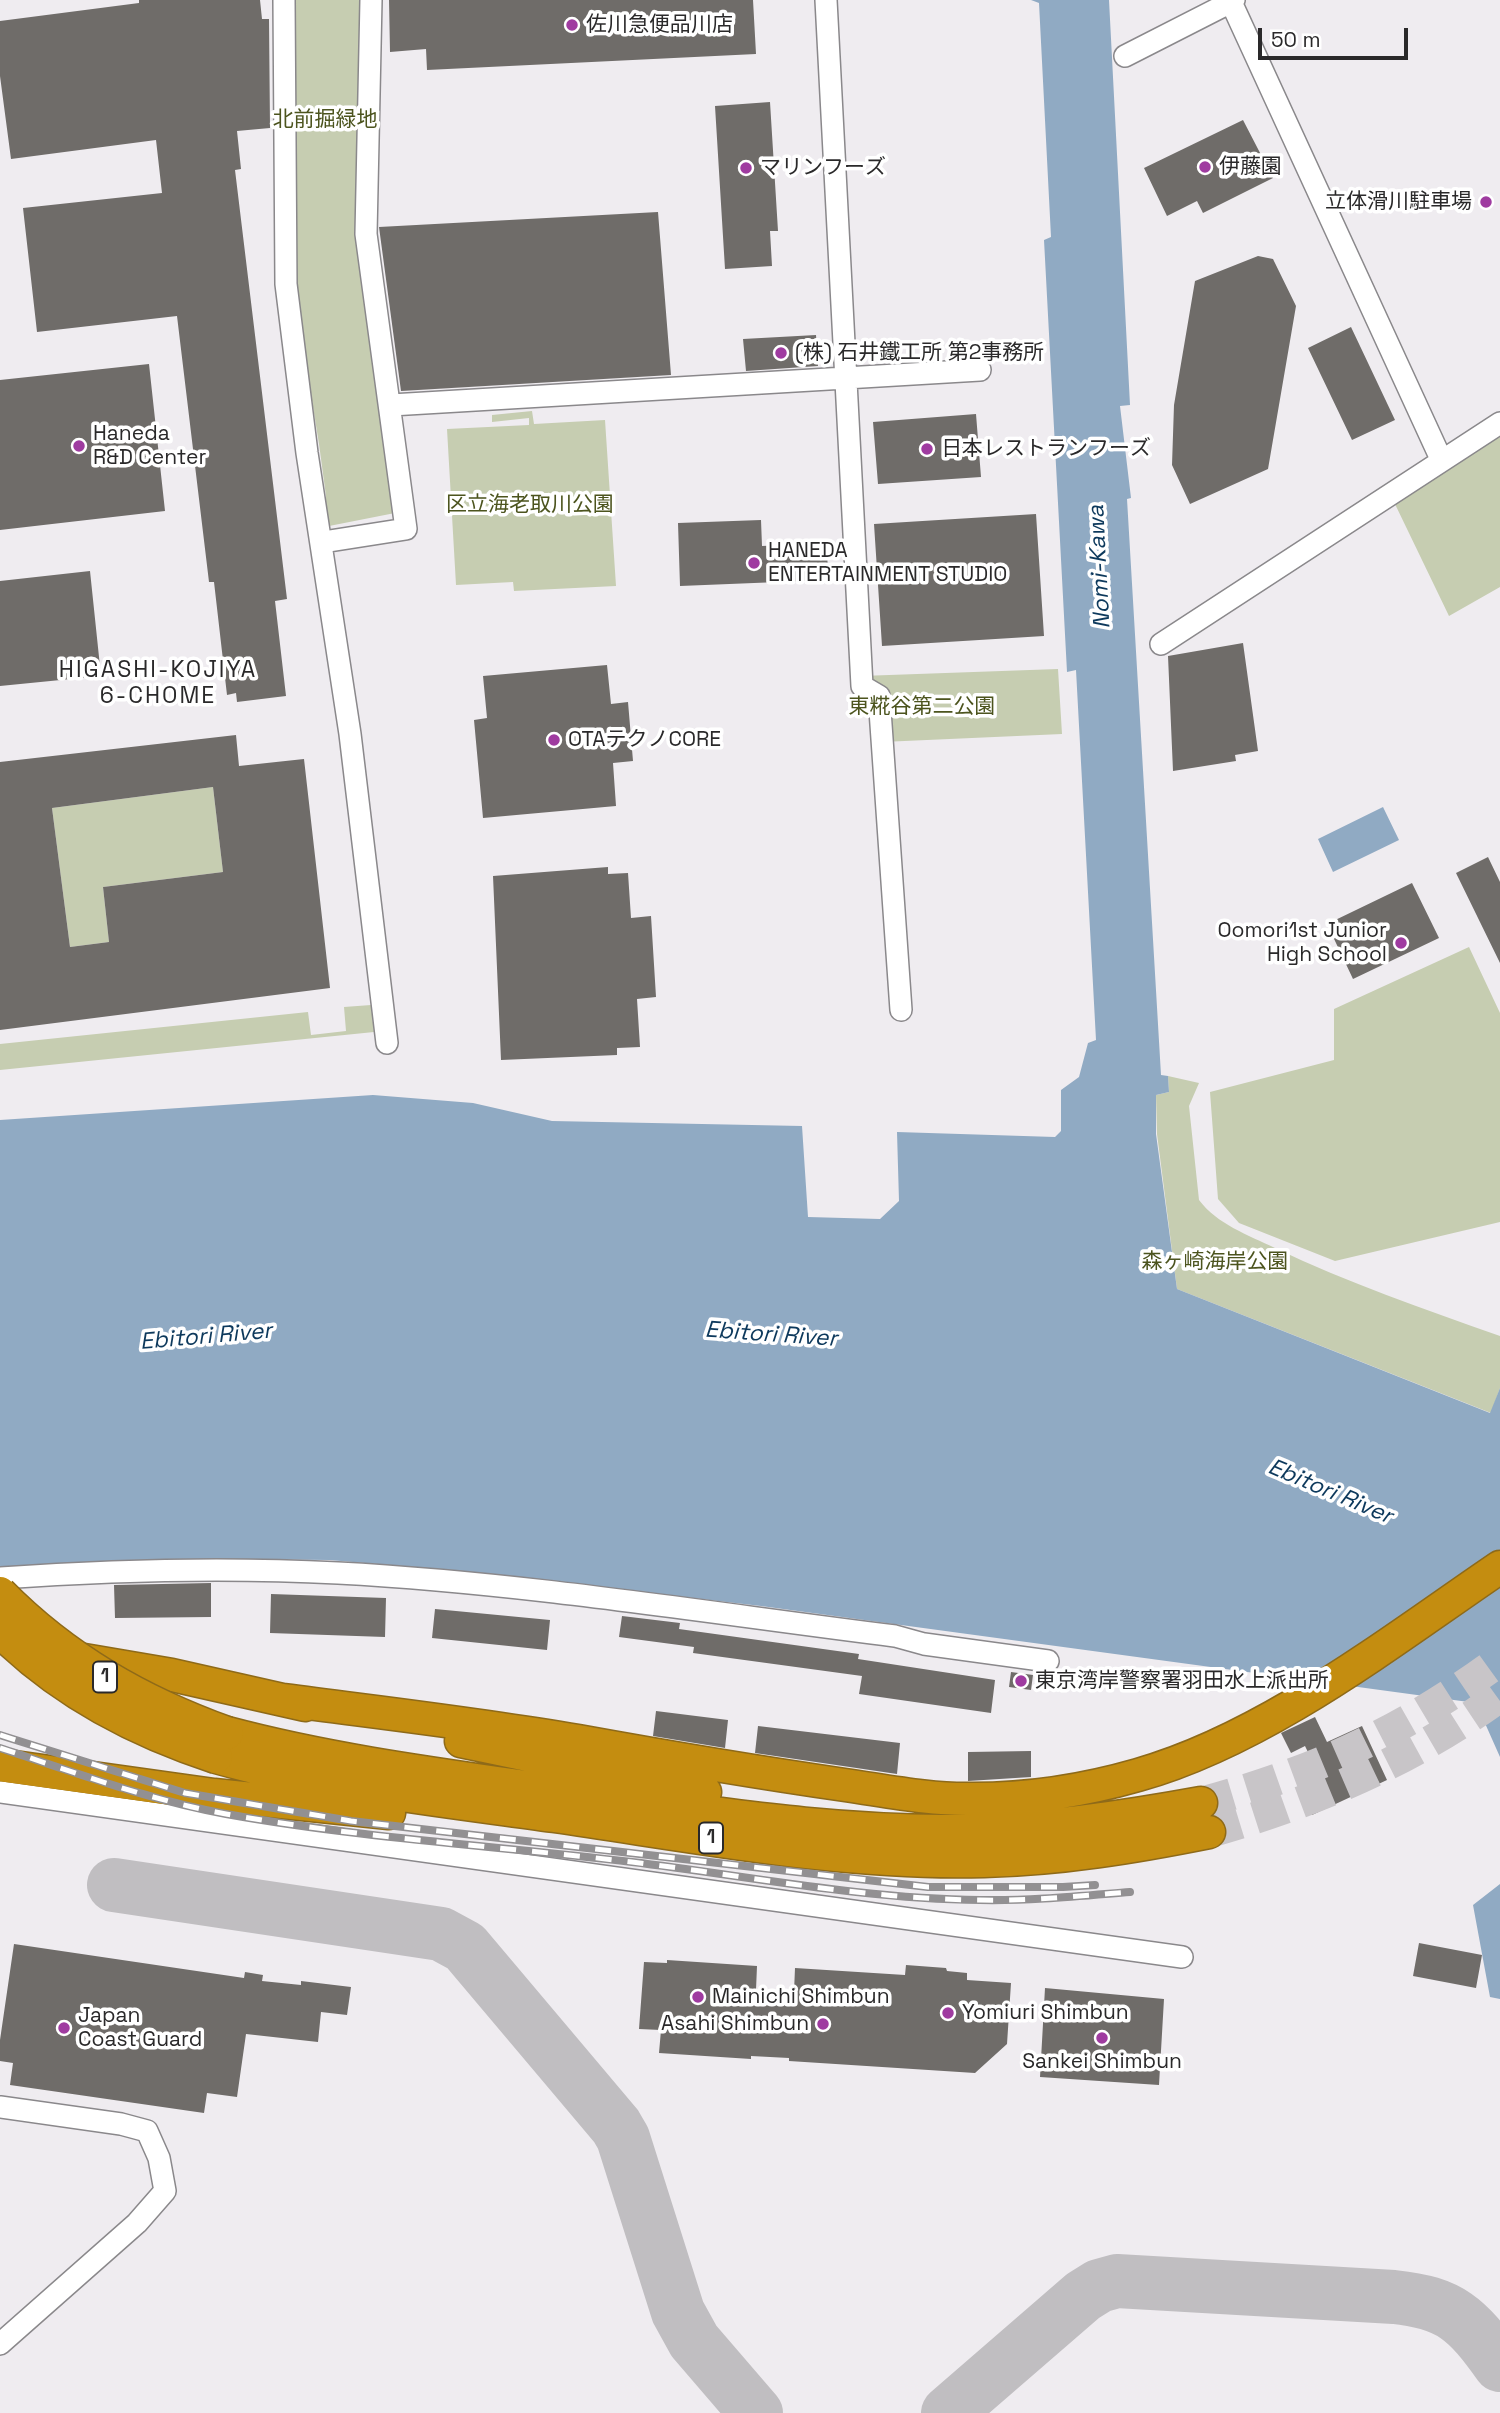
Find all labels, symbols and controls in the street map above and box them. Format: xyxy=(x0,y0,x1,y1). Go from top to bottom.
place label: 佐川急便品川店 xyxy=(586,12,733,38)
scale bar xyxy=(1262,14,1412,58)
marker: 佐川急便品川店 xyxy=(564,17,580,33)
text: 50 m xyxy=(1271,26,1321,53)
park label: 北前掘緑地 xyxy=(273,107,377,133)
place label: 伊藤園 xyxy=(1219,154,1282,180)
place label: マリンフーズ xyxy=(760,155,886,181)
marker: 伊藤園 xyxy=(1197,159,1213,175)
marker: マリンフーズ xyxy=(738,160,754,176)
place label: 立体滑川駐車場 xyxy=(1325,189,1472,215)
marker: 立体滑川駐車場 xyxy=(1478,194,1494,210)
place label: (株) 石井鐵工所 第2事務所 xyxy=(795,340,1044,366)
marker: (株) 石井鐵工所 第2事務所 xyxy=(773,345,789,361)
place label: Haneda R&D Center xyxy=(93,421,206,471)
place label: 日本レストランフーズ xyxy=(941,436,1151,462)
marker: Haneda R&D Center xyxy=(71,438,87,454)
marker: 日本レストランフーズ xyxy=(919,441,935,457)
park label: 区立海老取川公園 xyxy=(446,492,614,518)
water label: Nomi-Kawa xyxy=(1083,504,1117,630)
place label: HANEDA ENTERTAINMENT STUDIO xyxy=(768,538,1007,588)
marker: HANEDA ENTERTAINMENT STUDIO xyxy=(746,555,762,571)
district label: HIGASHI-KOJIYA 6-CHOME xyxy=(61,657,255,711)
park label: 東糀谷第二公園 xyxy=(849,694,995,720)
place label: OTAテクノCORE xyxy=(568,727,721,753)
marker: OTAテクノCORE xyxy=(546,732,562,748)
place label: Oomori1st Junior High School xyxy=(1218,918,1387,968)
marker: Oomori1st Junior High School xyxy=(1393,935,1409,951)
park label: 森ヶ崎海岸公園 xyxy=(1142,1249,1288,1275)
water label: Ebitori River xyxy=(139,1317,273,1357)
water label: Ebitori River xyxy=(704,1317,838,1353)
water label: Ebitori River xyxy=(1264,1453,1396,1531)
road number: 1 xyxy=(93,1662,117,1693)
place label: 東京湾岸警察署羽田水上派出所 xyxy=(1035,1668,1329,1694)
marker: 東京湾岸警察署羽田水上派出所 xyxy=(1013,1673,1029,1689)
road number: 1 xyxy=(699,1822,723,1854)
place label: Mainichi Shimbun xyxy=(712,1984,890,2010)
marker: Mainichi Shimbun xyxy=(690,1989,706,2005)
place label: Yomiuri Shimbun xyxy=(962,2000,1129,2026)
place label: Japan Coast Guard xyxy=(78,2003,202,2053)
marker: Yomiuri Shimbun xyxy=(940,2005,956,2021)
place label: Asahi Shimbun xyxy=(661,2011,809,2037)
marker: Asahi Shimbun xyxy=(815,2016,831,2032)
marker: Japan Coast Guard xyxy=(56,2020,72,2036)
marker: Sankei Shimbun xyxy=(1094,2030,1110,2046)
place label: Sankei Shimbun xyxy=(1022,2049,1182,2075)

